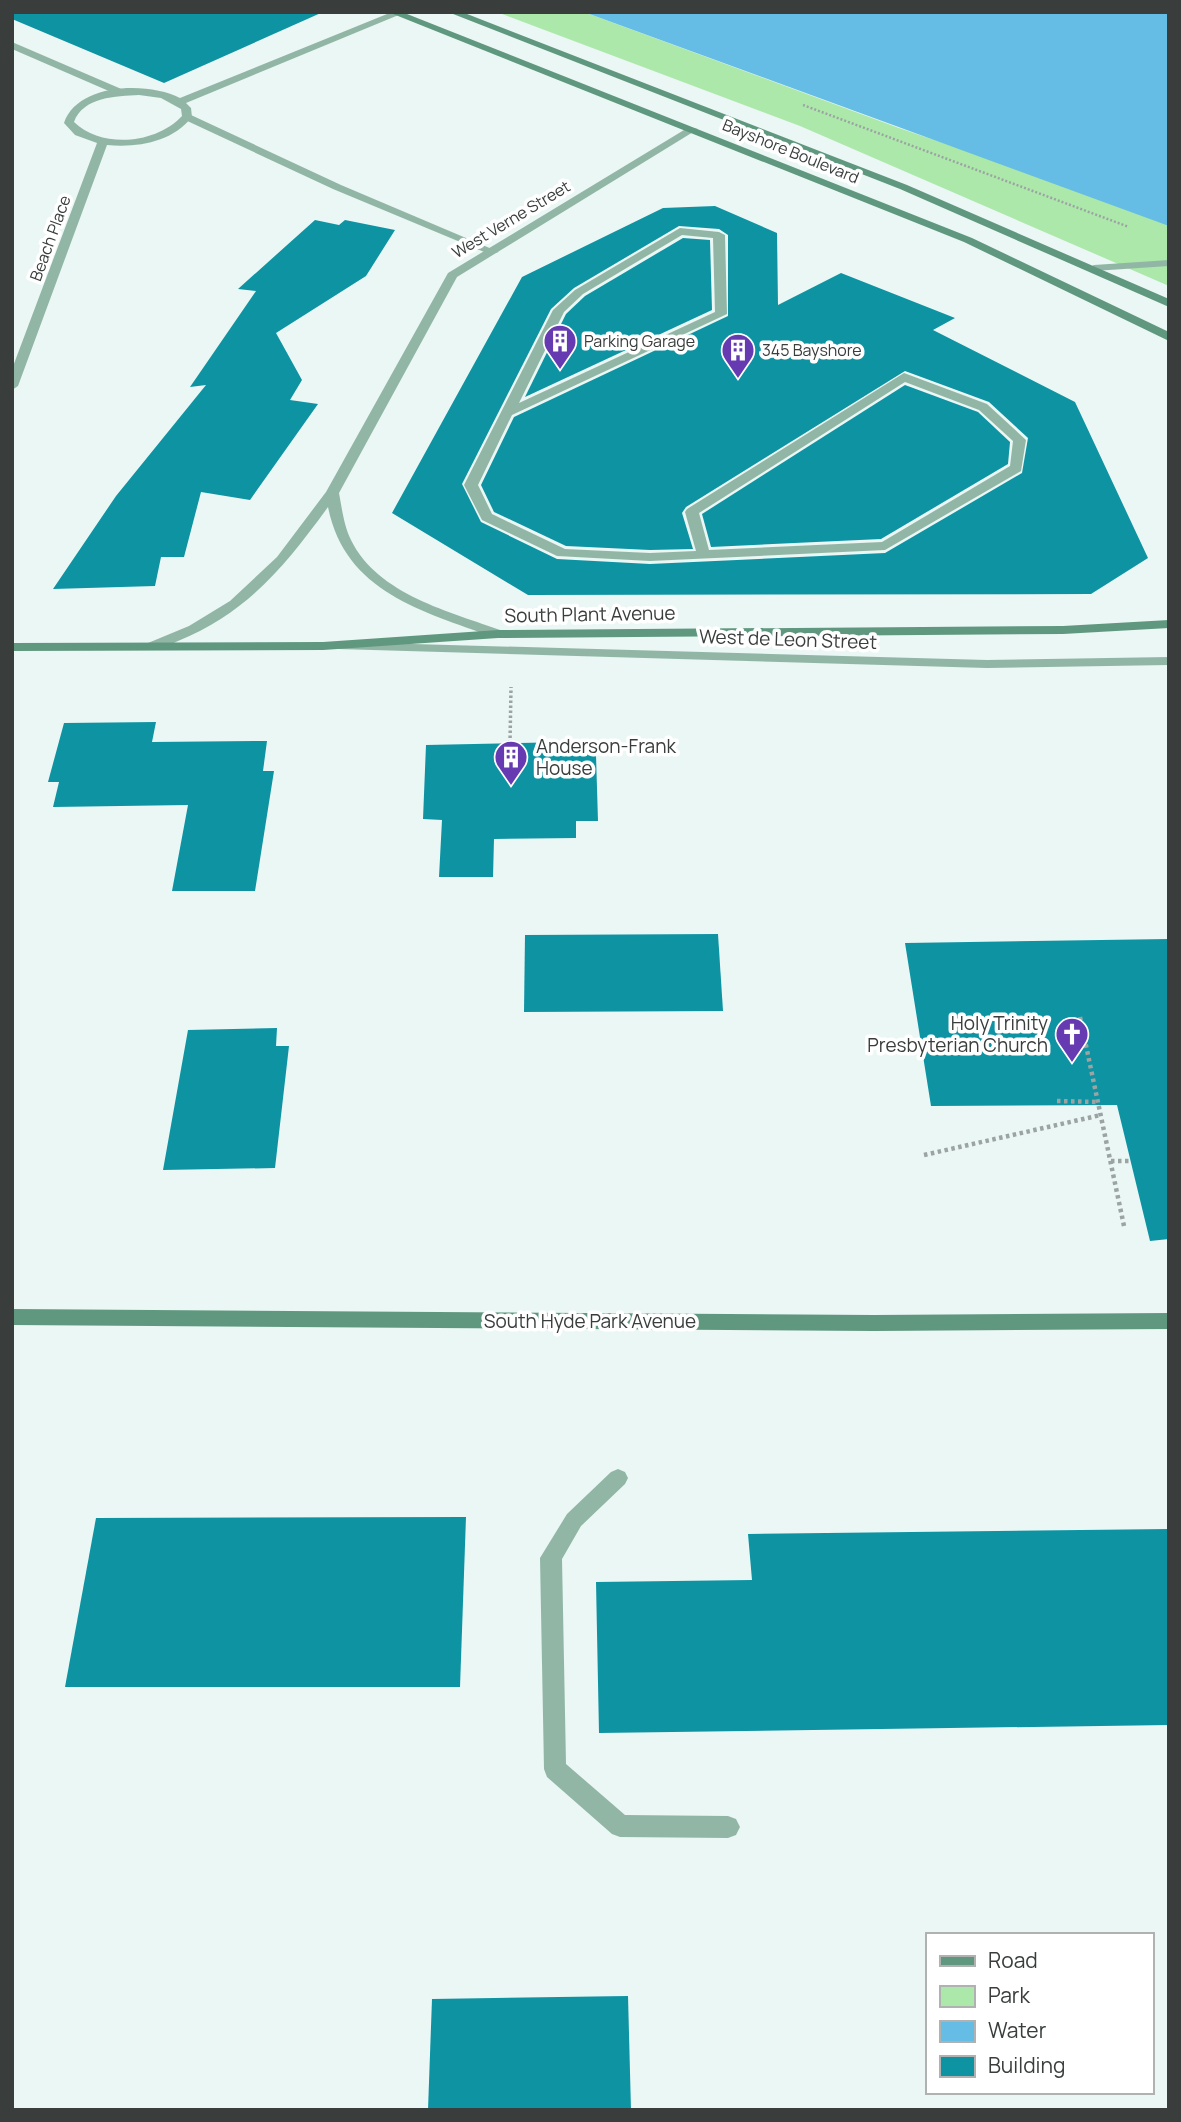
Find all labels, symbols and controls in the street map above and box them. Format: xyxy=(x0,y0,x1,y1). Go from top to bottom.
street label: Bayshore Boulevard xyxy=(719,114,863,188)
street label: West Verne Street xyxy=(448,175,574,263)
street label: Beach Place xyxy=(24,192,76,284)
building icon: Parking Garage xyxy=(541,322,579,371)
place label: Parking Garage xyxy=(584,330,695,352)
building icon: 345 Bayshore xyxy=(719,331,757,380)
place label: 345 Bayshore xyxy=(762,339,862,361)
street label: South Plant Avenue xyxy=(504,600,676,628)
street label: West de Leon Street xyxy=(698,623,878,655)
place label: Anderson-Frank House xyxy=(536,733,676,781)
building icon: Anderson-Frank House xyxy=(492,738,530,787)
place label: Holy Trinity Presbyterian Church xyxy=(867,1010,1048,1058)
church icon: Holy Trinity Presbyterian Church xyxy=(1053,1015,1091,1064)
street label: South Hyde Park Avenue xyxy=(484,1308,696,1334)
legend xyxy=(926,1933,1153,2094)
text: Road xyxy=(988,1946,1038,1974)
text: Park xyxy=(988,1981,1030,2009)
text: Water xyxy=(988,2016,1047,2044)
text: Building xyxy=(988,2051,1065,2079)

